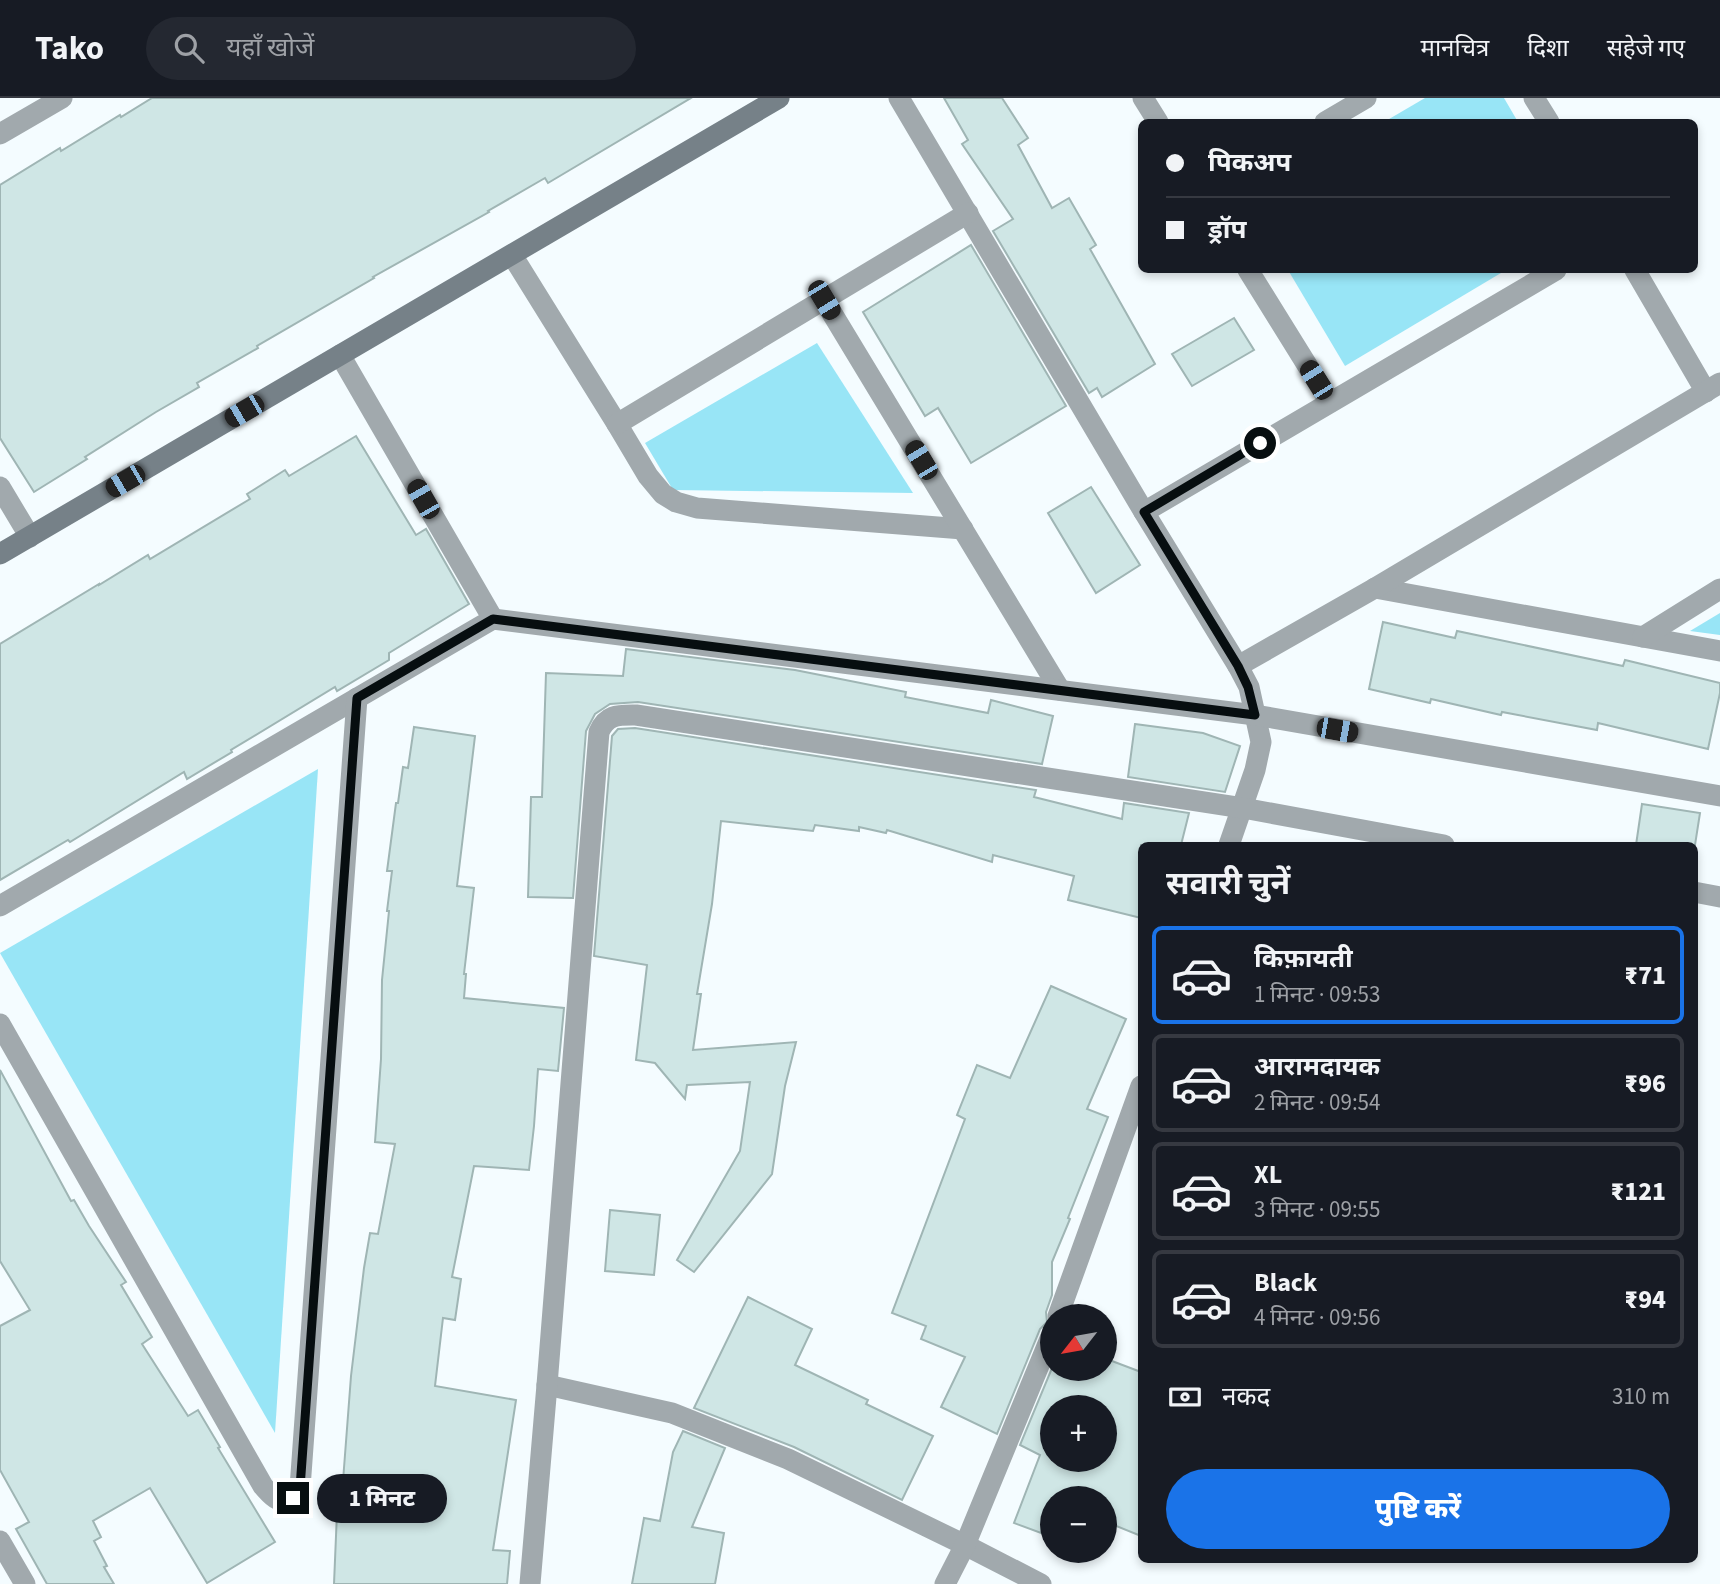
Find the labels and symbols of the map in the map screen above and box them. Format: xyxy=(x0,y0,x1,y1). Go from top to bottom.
car xyxy=(805,277,844,323)
car xyxy=(1296,357,1337,403)
car xyxy=(221,391,268,431)
route start xyxy=(1244,427,1276,459)
car xyxy=(902,437,941,483)
car xyxy=(102,461,149,501)
car xyxy=(404,476,443,522)
car xyxy=(1315,716,1360,744)
north arrow xyxy=(1040,1304,1116,1381)
callout: 1 मिनट xyxy=(318,1474,447,1522)
route end xyxy=(277,1482,309,1514)

